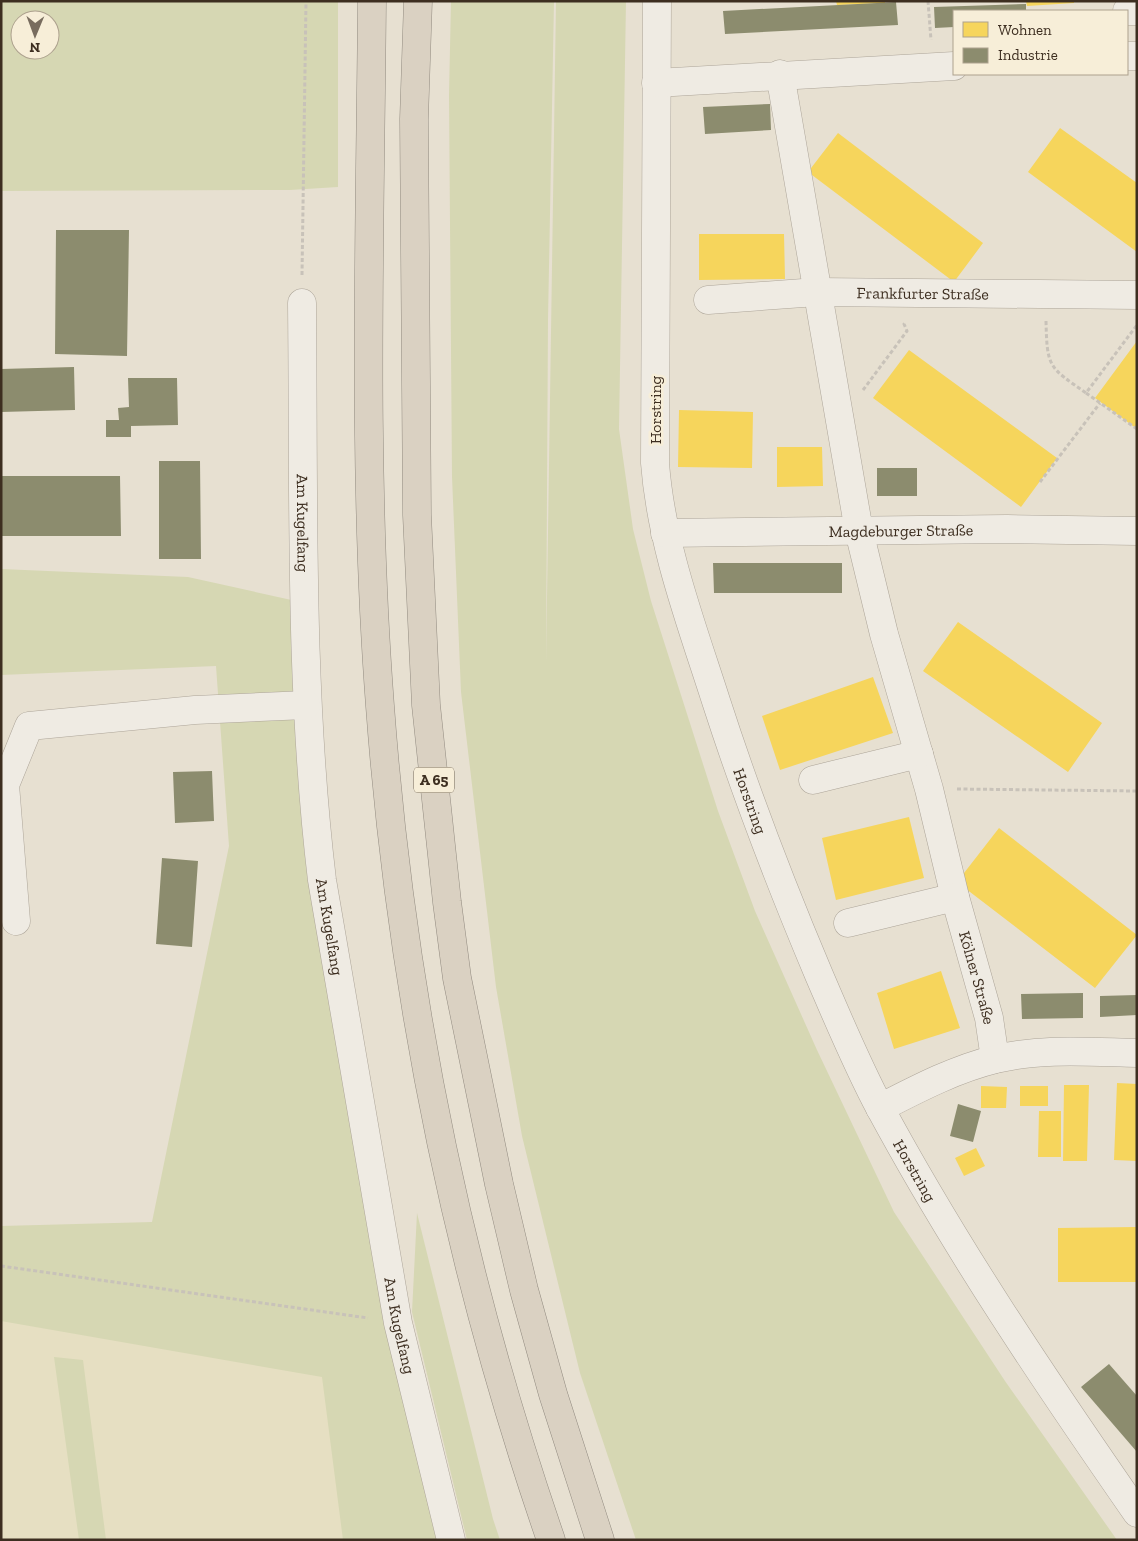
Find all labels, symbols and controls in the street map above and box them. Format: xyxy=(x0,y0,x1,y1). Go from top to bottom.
north arrow xyxy=(10,10,60,60)
legend xyxy=(953,10,1128,75)
text: Wohnen xyxy=(998,21,1052,39)
text: N xyxy=(29,39,40,56)
text: Industrie xyxy=(998,46,1058,64)
street label: Frankfurter Straße xyxy=(857,283,989,304)
street label: Horstring xyxy=(646,375,665,444)
street label: Am Kugelfang xyxy=(293,474,313,573)
street label: Magdeburger Straße xyxy=(829,520,973,541)
street label: Horstring xyxy=(729,766,771,837)
road number: A 65 xyxy=(414,768,454,792)
street label: Am Kugelfang xyxy=(312,877,347,977)
street label: Kölner Straße xyxy=(955,929,999,1026)
street label: Horstring xyxy=(889,1136,940,1205)
street label: Am Kugelfang xyxy=(380,1276,419,1376)

